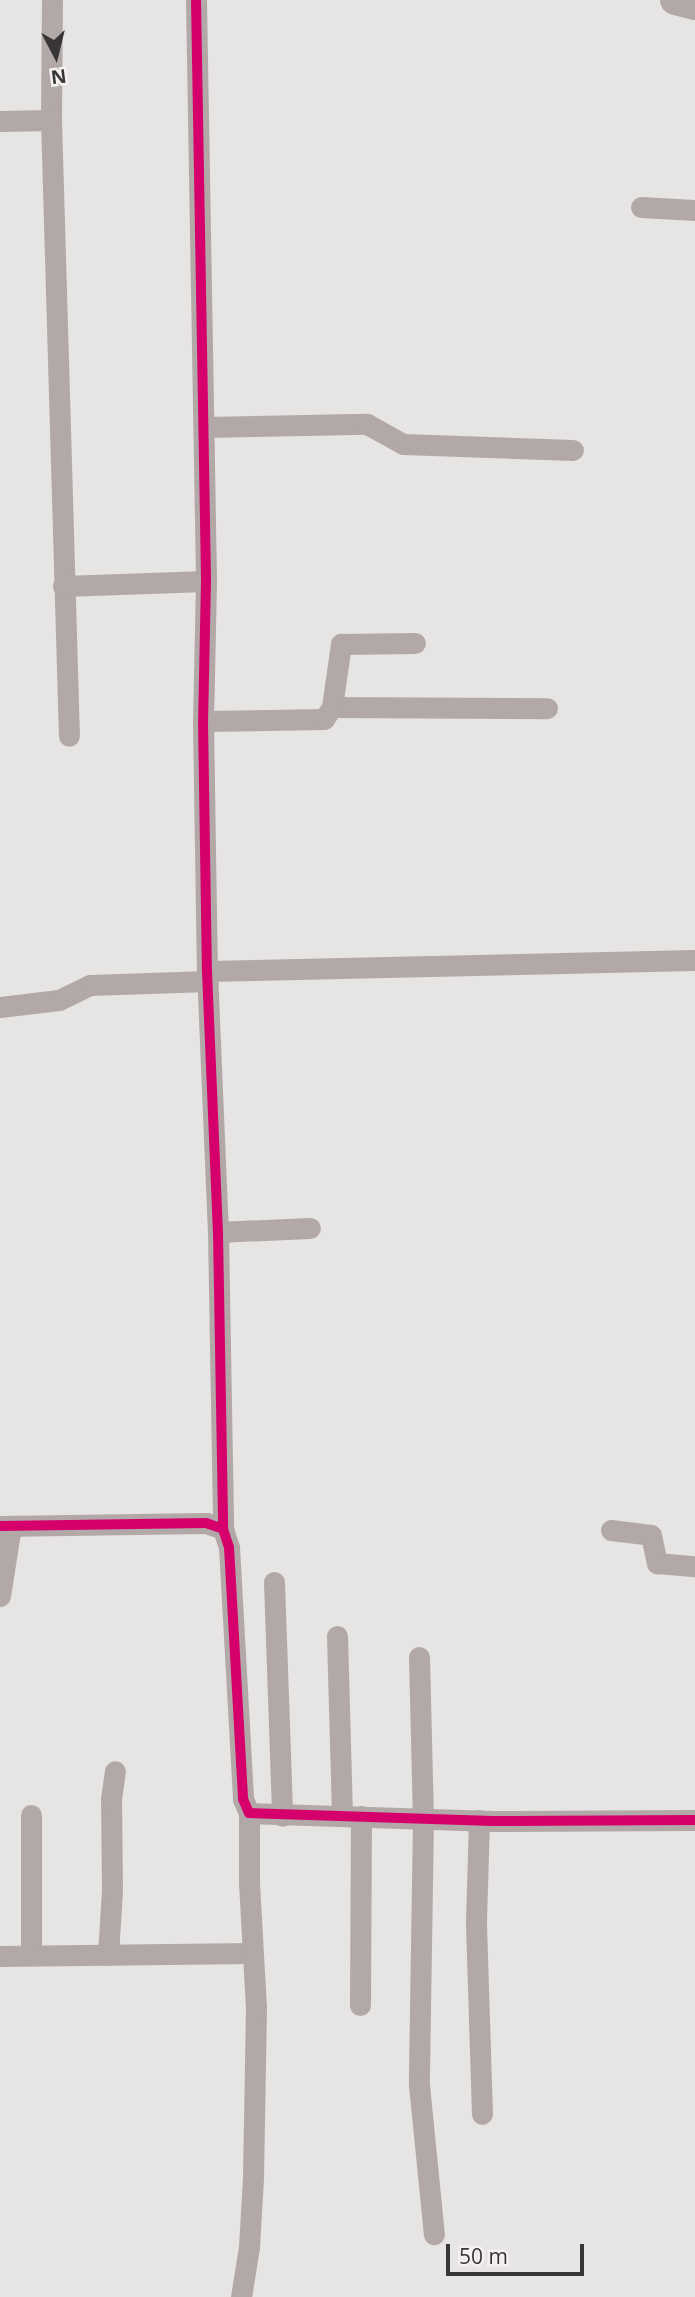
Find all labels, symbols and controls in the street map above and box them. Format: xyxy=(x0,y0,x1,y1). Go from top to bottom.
north arrow xyxy=(21,21,91,91)
text: N xyxy=(49,63,68,91)
scale bar xyxy=(450,2230,588,2274)
text: 50 m xyxy=(459,2242,508,2270)

